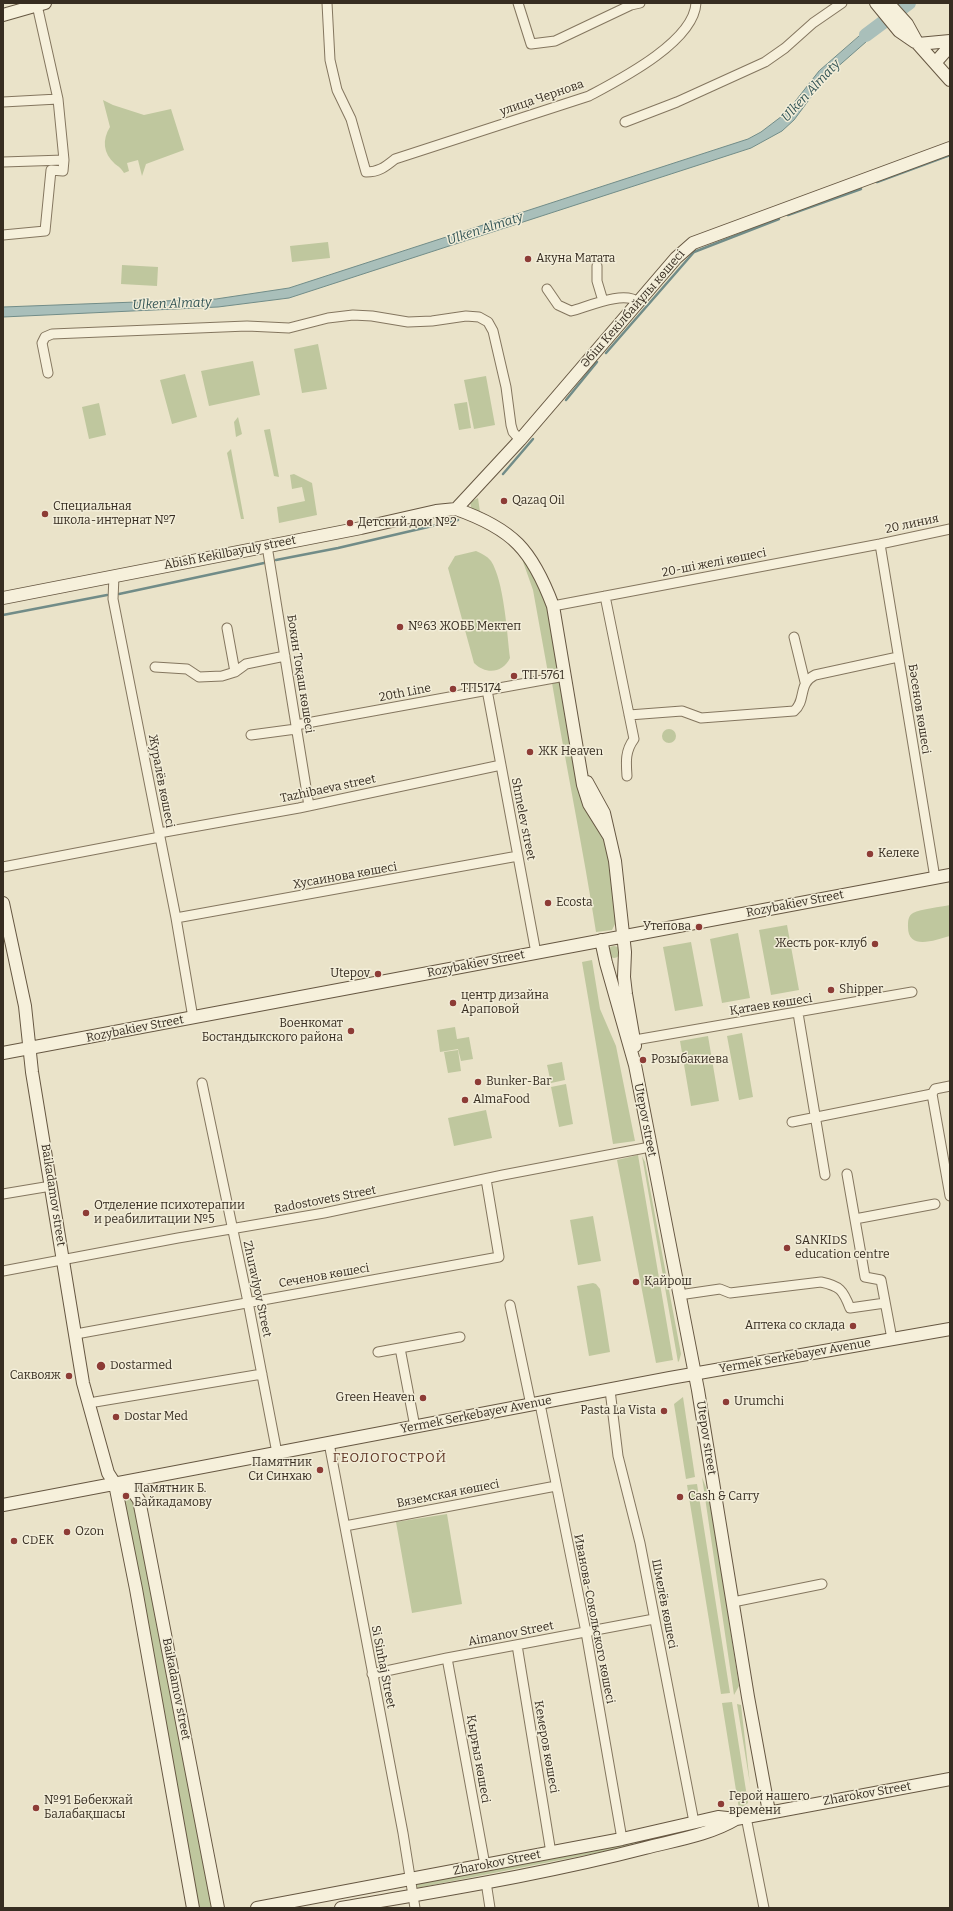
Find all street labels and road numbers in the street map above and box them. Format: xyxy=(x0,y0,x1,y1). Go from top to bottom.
street label: улица Чернова xyxy=(498,77,586,119)
street label: Әбіш Кекілбайұлы көшесі xyxy=(578,247,688,371)
street label: 20 линия xyxy=(884,511,940,537)
street label: Abish Kekilbayuly street xyxy=(163,533,297,573)
street label: 20-ші желі көшесі xyxy=(661,546,767,580)
street label: Бокин Тоқаш көшесі xyxy=(283,614,317,734)
street label: Бәсенов көшесі xyxy=(905,663,933,755)
street label: 20th Line xyxy=(378,681,432,705)
street label: Журалёв көшесі xyxy=(145,733,177,829)
street label: Tazhibaeva street xyxy=(279,772,377,806)
street label: Shmelev street xyxy=(508,777,538,861)
street label: Хусаинова көшесі xyxy=(292,860,398,892)
street label: Rozybakiev Street xyxy=(745,887,845,921)
street label: Rozybakiev Street xyxy=(426,947,526,981)
street label: Қатаев көшесі xyxy=(729,991,813,1019)
street label: Rozybakiev Street xyxy=(85,1012,185,1046)
street label: Utepov street xyxy=(631,1082,659,1158)
street label: Baikadamov street xyxy=(38,1143,68,1247)
street label: Radostovets Street xyxy=(273,1183,377,1217)
street label: Zhuravlyov Street xyxy=(240,1239,274,1339)
street label: Сеченов көшесі xyxy=(278,1261,370,1291)
street label: Yermek Serkebayev Avenue xyxy=(718,1336,872,1376)
street label: Yermek Serkebayev Avenue xyxy=(399,1393,553,1437)
street label: Utepov street xyxy=(693,1400,719,1476)
street label: Вяземская көшесі xyxy=(395,1477,501,1511)
street label: Иванова-Сокольского көшесі xyxy=(570,1533,618,1705)
street label: Шмелёв көшесі xyxy=(648,1558,680,1650)
street label: Aimanov Street xyxy=(467,1619,555,1649)
street label: Si Sinhaj Street xyxy=(368,1624,398,1710)
street label: Baikadamov street xyxy=(159,1637,193,1741)
street label: Кемеров көшесі xyxy=(531,1700,561,1794)
street label: Қырғыз көшесі xyxy=(463,1714,493,1804)
street label: Zharokov Street xyxy=(822,1779,912,1809)
street label: Zharokov Street xyxy=(452,1847,542,1879)

